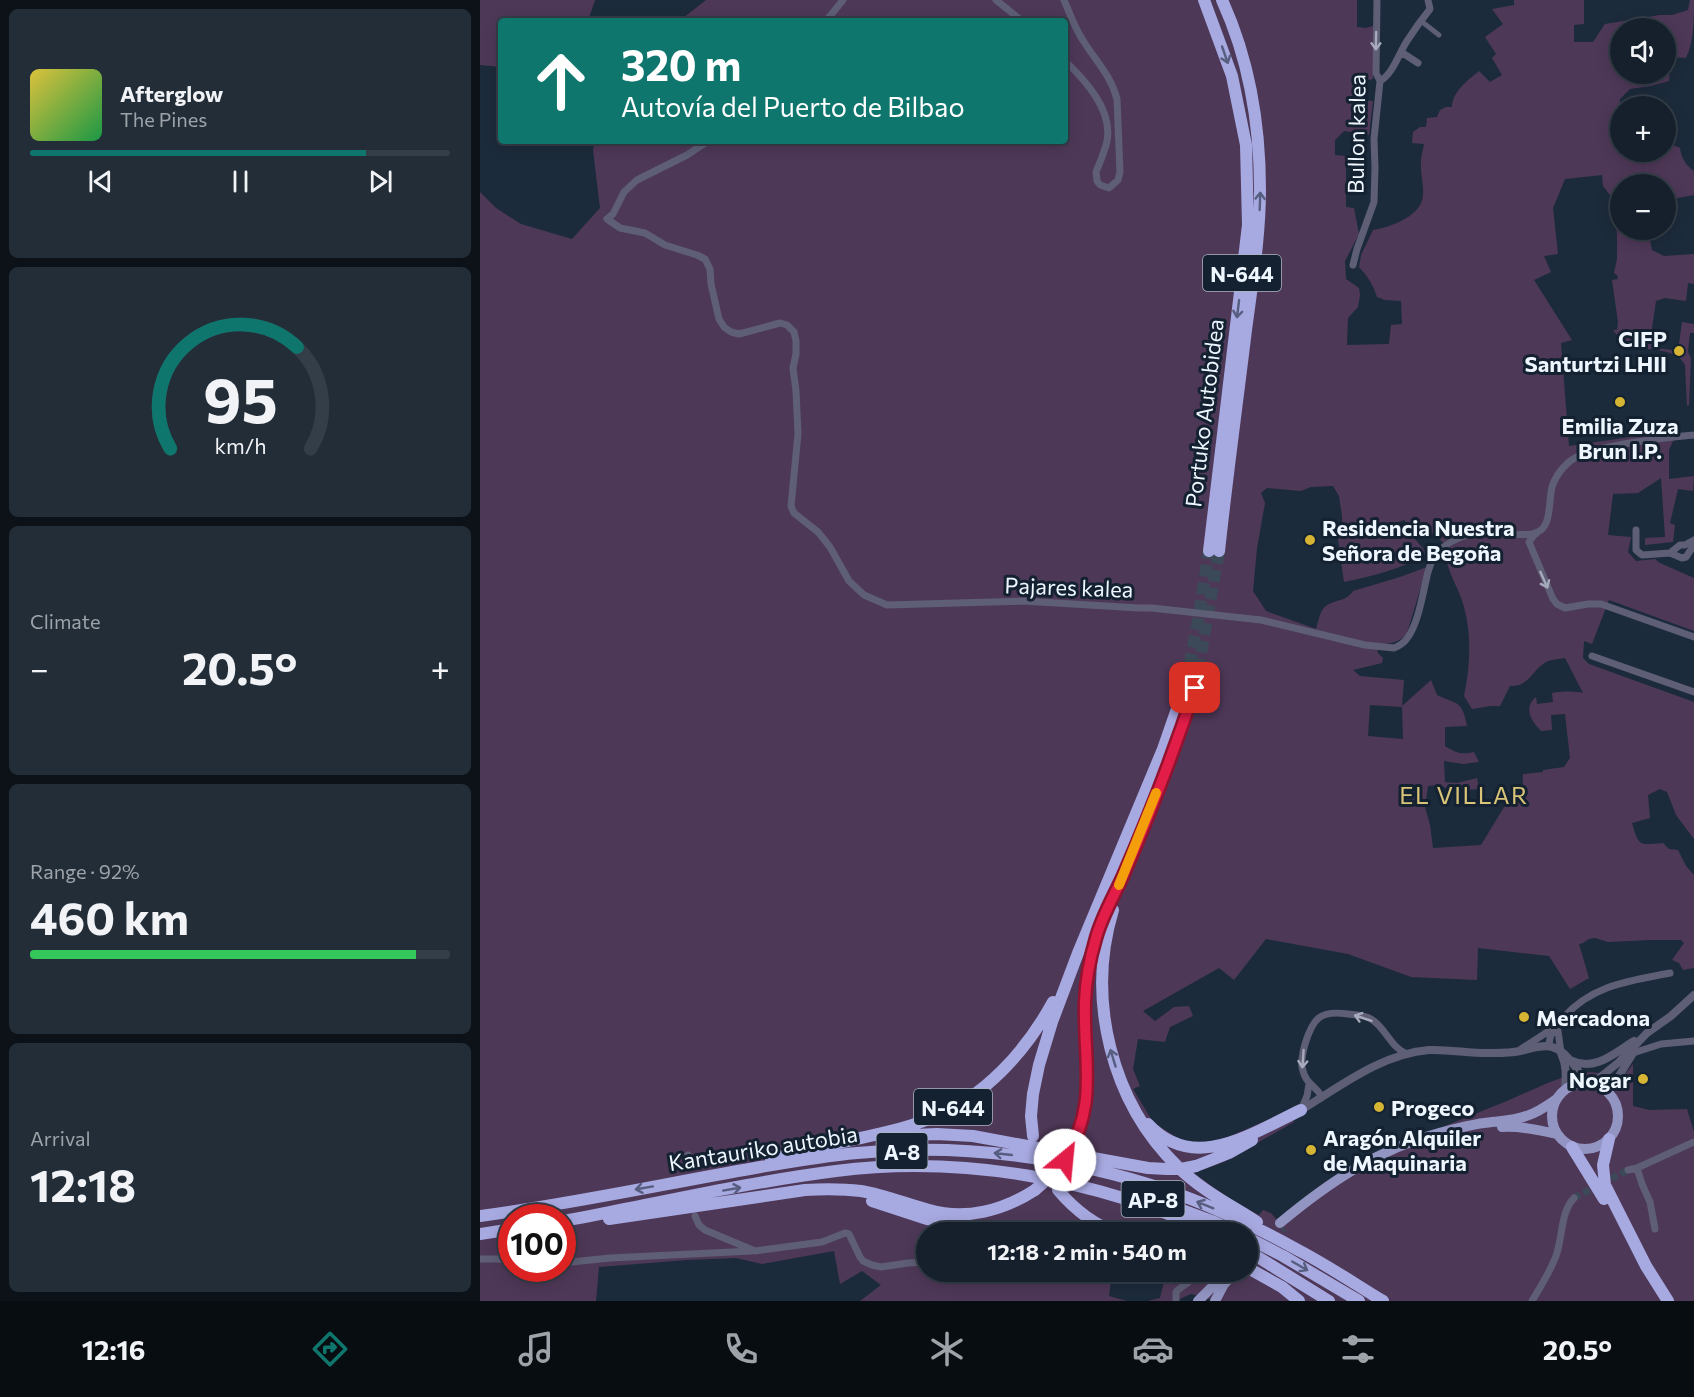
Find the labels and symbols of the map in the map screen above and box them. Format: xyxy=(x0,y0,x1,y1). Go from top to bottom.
one-way arrow xyxy=(1370,31,1382,51)
one-way arrow xyxy=(1221,45,1232,64)
street label: Bullon kalea xyxy=(1341,74,1371,194)
one-way arrow xyxy=(1254,192,1266,212)
road number: N-644 xyxy=(1203,255,1281,291)
one-way arrow xyxy=(1232,299,1243,319)
street label: Portuko Autobidea xyxy=(1179,317,1229,509)
place label: CIFP Santurtzi LHII xyxy=(1524,325,1667,377)
marker: CIFP Santurtzi LHII xyxy=(1672,344,1686,358)
marker: Emilia Zuza Brun I.P. xyxy=(1613,395,1627,409)
place label: Emilia Zuza Brun I.P. xyxy=(1562,412,1678,464)
place label: Residencia Nuestra Señora de Begoña xyxy=(1322,514,1515,566)
marker: Residencia Nuestra Señora de Begoña xyxy=(1303,533,1317,547)
one-way arrow xyxy=(1539,570,1551,588)
street label: Pajares kalea xyxy=(1004,571,1134,603)
pin xyxy=(1169,662,1220,713)
district label: EL VILLAR xyxy=(1399,780,1529,809)
place label: Mercadona xyxy=(1536,1004,1650,1031)
marker: Mercadona xyxy=(1517,1010,1531,1024)
one-way arrow xyxy=(1354,1012,1373,1023)
one-way arrow xyxy=(1298,1048,1309,1068)
one-way arrow xyxy=(1107,1049,1118,1068)
place label: Nogar xyxy=(1569,1066,1631,1093)
marker: Nogar xyxy=(1636,1072,1650,1086)
road number: N-644 xyxy=(914,1089,992,1125)
place label: Progeco xyxy=(1391,1094,1474,1121)
marker: Progeco xyxy=(1372,1100,1386,1114)
street label: Kantauriko autobia xyxy=(667,1120,859,1176)
place label: Aragón Alquiler de Maquinaria xyxy=(1323,1124,1481,1176)
position arrow xyxy=(1033,1128,1097,1192)
road number: A-8 xyxy=(876,1133,928,1169)
marker: Aragón Alquiler de Maquinaria xyxy=(1304,1143,1318,1157)
one-way arrow xyxy=(993,1149,1013,1160)
road number: AP-8 xyxy=(1122,1181,1184,1217)
one-way arrow xyxy=(635,1183,655,1194)
one-way arrow xyxy=(722,1183,741,1194)
one-way arrow xyxy=(1196,1199,1214,1210)
speed limit sign: 100 xyxy=(498,1204,576,1282)
one-way arrow xyxy=(1291,1260,1308,1272)

